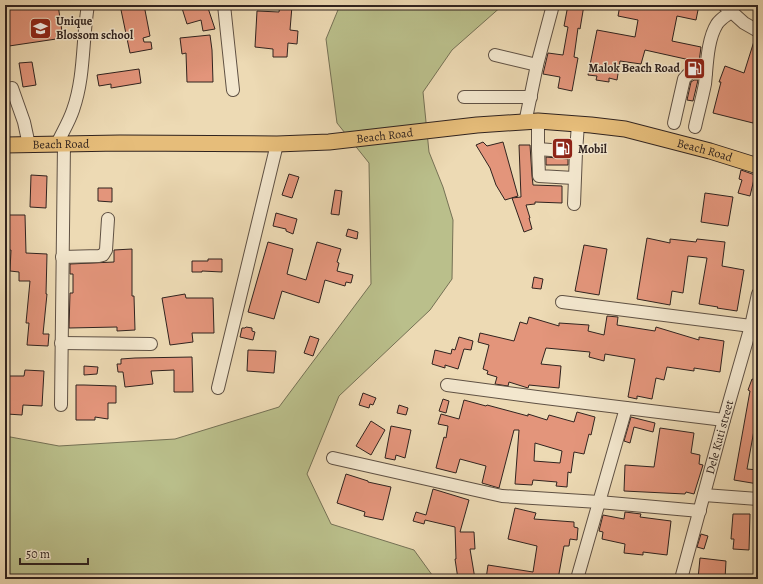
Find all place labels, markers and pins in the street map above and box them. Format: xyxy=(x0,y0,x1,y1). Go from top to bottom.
place label: Unique Blossom school xyxy=(56,13,134,43)
school or university icon: Unique Blossom school xyxy=(28,15,54,41)
fuel station icon: Malok Beach Road xyxy=(682,55,708,81)
place label: Malok Beach Road xyxy=(588,60,681,76)
fuel station icon: Mobil xyxy=(549,136,575,162)
place label: Mobil xyxy=(578,141,608,157)

